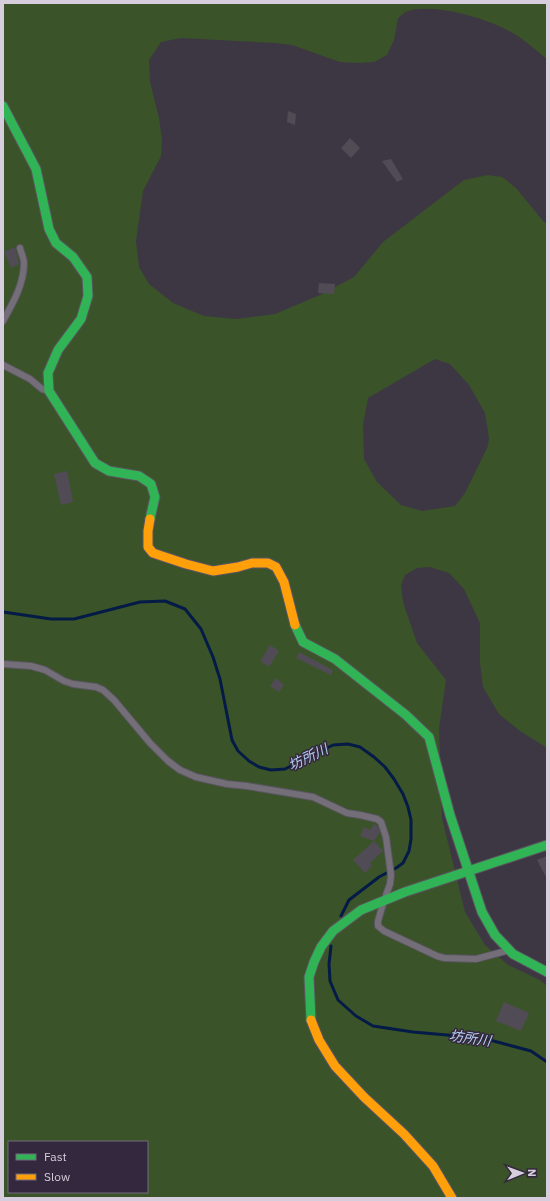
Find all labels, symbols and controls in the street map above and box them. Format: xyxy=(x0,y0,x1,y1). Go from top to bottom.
water label: 坊所川 xyxy=(285,739,333,774)
water label: 坊所川 xyxy=(448,1026,494,1050)
legend xyxy=(8,1141,148,1193)
text: Fast xyxy=(44,1149,67,1164)
north arrow xyxy=(502,1153,542,1193)
text: Slow xyxy=(44,1169,70,1184)
text: N xyxy=(525,1169,539,1177)

